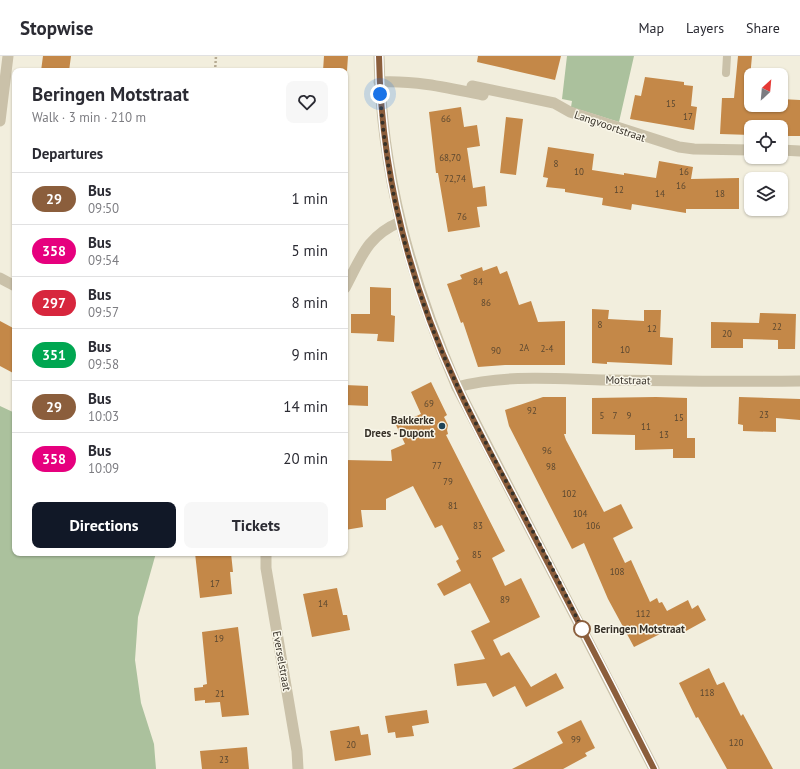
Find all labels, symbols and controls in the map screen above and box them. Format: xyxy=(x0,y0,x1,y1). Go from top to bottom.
text: Stopwise xyxy=(20,16,93,40)
text: Map xyxy=(638,19,664,37)
text: Layers xyxy=(686,19,724,37)
text: Share xyxy=(746,19,780,37)
north arrow xyxy=(744,68,788,112)
map controls xyxy=(744,68,788,216)
button: heart xyxy=(286,81,328,123)
text: Beringen Motstraat xyxy=(32,82,189,106)
your location xyxy=(370,84,390,104)
house number: 15 xyxy=(666,98,676,109)
street label: Langvoortstraat xyxy=(573,107,648,145)
text: Walk · 3 min · 210 m xyxy=(32,109,146,126)
house number: 17 xyxy=(683,111,693,122)
house number: 66 xyxy=(441,113,451,124)
button: locate xyxy=(744,120,788,164)
text: Departures xyxy=(32,144,103,163)
house number: 68,70 xyxy=(439,152,461,163)
house number: 8 xyxy=(554,158,559,169)
house number: 10 xyxy=(574,166,584,177)
house number: 16 xyxy=(679,166,689,177)
button: layers xyxy=(744,172,788,216)
house number: 72,74 xyxy=(444,173,466,184)
house number: 16 xyxy=(676,180,686,191)
text: Bus xyxy=(88,181,111,200)
house number: 12 xyxy=(614,184,624,195)
house number: 14 xyxy=(655,188,665,199)
house number: 18 xyxy=(715,188,725,199)
text: 1 min xyxy=(291,189,328,208)
text: 29 xyxy=(46,190,62,208)
text: 09:50 xyxy=(88,200,119,217)
house number: 76 xyxy=(457,211,467,222)
text: Bus xyxy=(88,233,111,252)
text: 5 min xyxy=(291,241,328,260)
text: 358 xyxy=(42,242,66,260)
text: 09:54 xyxy=(88,252,119,269)
house number: 84 xyxy=(473,276,483,287)
text: Bus xyxy=(88,285,111,304)
text: 8 min xyxy=(291,293,328,312)
text: 297 xyxy=(42,294,66,312)
house number: 86 xyxy=(481,297,491,308)
text: 09:57 xyxy=(88,304,119,321)
house number: 8 xyxy=(598,319,603,330)
house number: 22 xyxy=(772,321,782,332)
house number: 12 xyxy=(647,323,657,334)
house number: 20 xyxy=(722,328,732,339)
text: Bus xyxy=(88,337,111,356)
house number: 2A xyxy=(519,342,530,353)
house number: 2-4 xyxy=(540,343,554,354)
house number: 10 xyxy=(620,344,630,355)
text: 9 min xyxy=(291,345,328,364)
house number: 90 xyxy=(491,345,501,356)
text: 351 xyxy=(42,346,66,364)
text: 09:58 xyxy=(88,356,119,373)
street label: Motstraat xyxy=(605,373,651,387)
text: Bus xyxy=(88,389,111,408)
text: 14 min xyxy=(283,397,328,416)
text: 29 xyxy=(46,398,62,416)
house number: 69 xyxy=(424,398,434,409)
house number: 92 xyxy=(527,405,537,416)
text: 10:03 xyxy=(88,408,119,425)
house number: 23 xyxy=(759,409,769,420)
house number: 5 xyxy=(600,410,605,421)
house number: 7 xyxy=(613,410,618,421)
house number: 9 xyxy=(627,410,632,421)
house number: 15 xyxy=(674,412,684,423)
place label: Bakkerke Drees - Dupont xyxy=(364,413,434,440)
marker: Bakkerke Drees - Dupont xyxy=(437,421,447,431)
house number: 11 xyxy=(641,421,651,432)
house number: 13 xyxy=(659,429,669,440)
text: Bus xyxy=(88,441,111,460)
house number: 96 xyxy=(542,445,552,456)
text: 20 min xyxy=(283,449,328,468)
text: 358 xyxy=(42,450,66,468)
text: 10:09 xyxy=(88,460,119,477)
house number: 77 xyxy=(432,460,442,471)
house number: 98 xyxy=(546,461,556,472)
house number: 79 xyxy=(443,476,453,487)
house number: 102 xyxy=(562,488,576,499)
house number: 81 xyxy=(448,500,458,511)
button: Directions xyxy=(32,502,176,548)
button: Tickets xyxy=(184,502,328,548)
house number: 104 xyxy=(573,508,587,519)
house number: 83 xyxy=(473,520,483,531)
house number: 106 xyxy=(586,520,600,531)
house number: 85 xyxy=(472,549,482,560)
house number: 108 xyxy=(610,566,624,577)
house number: 17 xyxy=(210,578,220,589)
house number: 89 xyxy=(500,594,510,605)
house number: 14 xyxy=(318,598,328,609)
house number: 112 xyxy=(636,608,650,619)
marker: Beringen Motstraat xyxy=(573,620,591,638)
place label: Beringen Motstraat xyxy=(594,622,685,636)
street label: Everselstraat xyxy=(270,630,294,692)
house number: 19 xyxy=(214,633,224,644)
house number: 118 xyxy=(700,687,714,698)
house number: 21 xyxy=(215,688,225,699)
house number: 99 xyxy=(571,734,581,745)
house number: 120 xyxy=(729,737,743,748)
house number: 20 xyxy=(346,739,356,750)
house number: 23 xyxy=(219,754,229,765)

